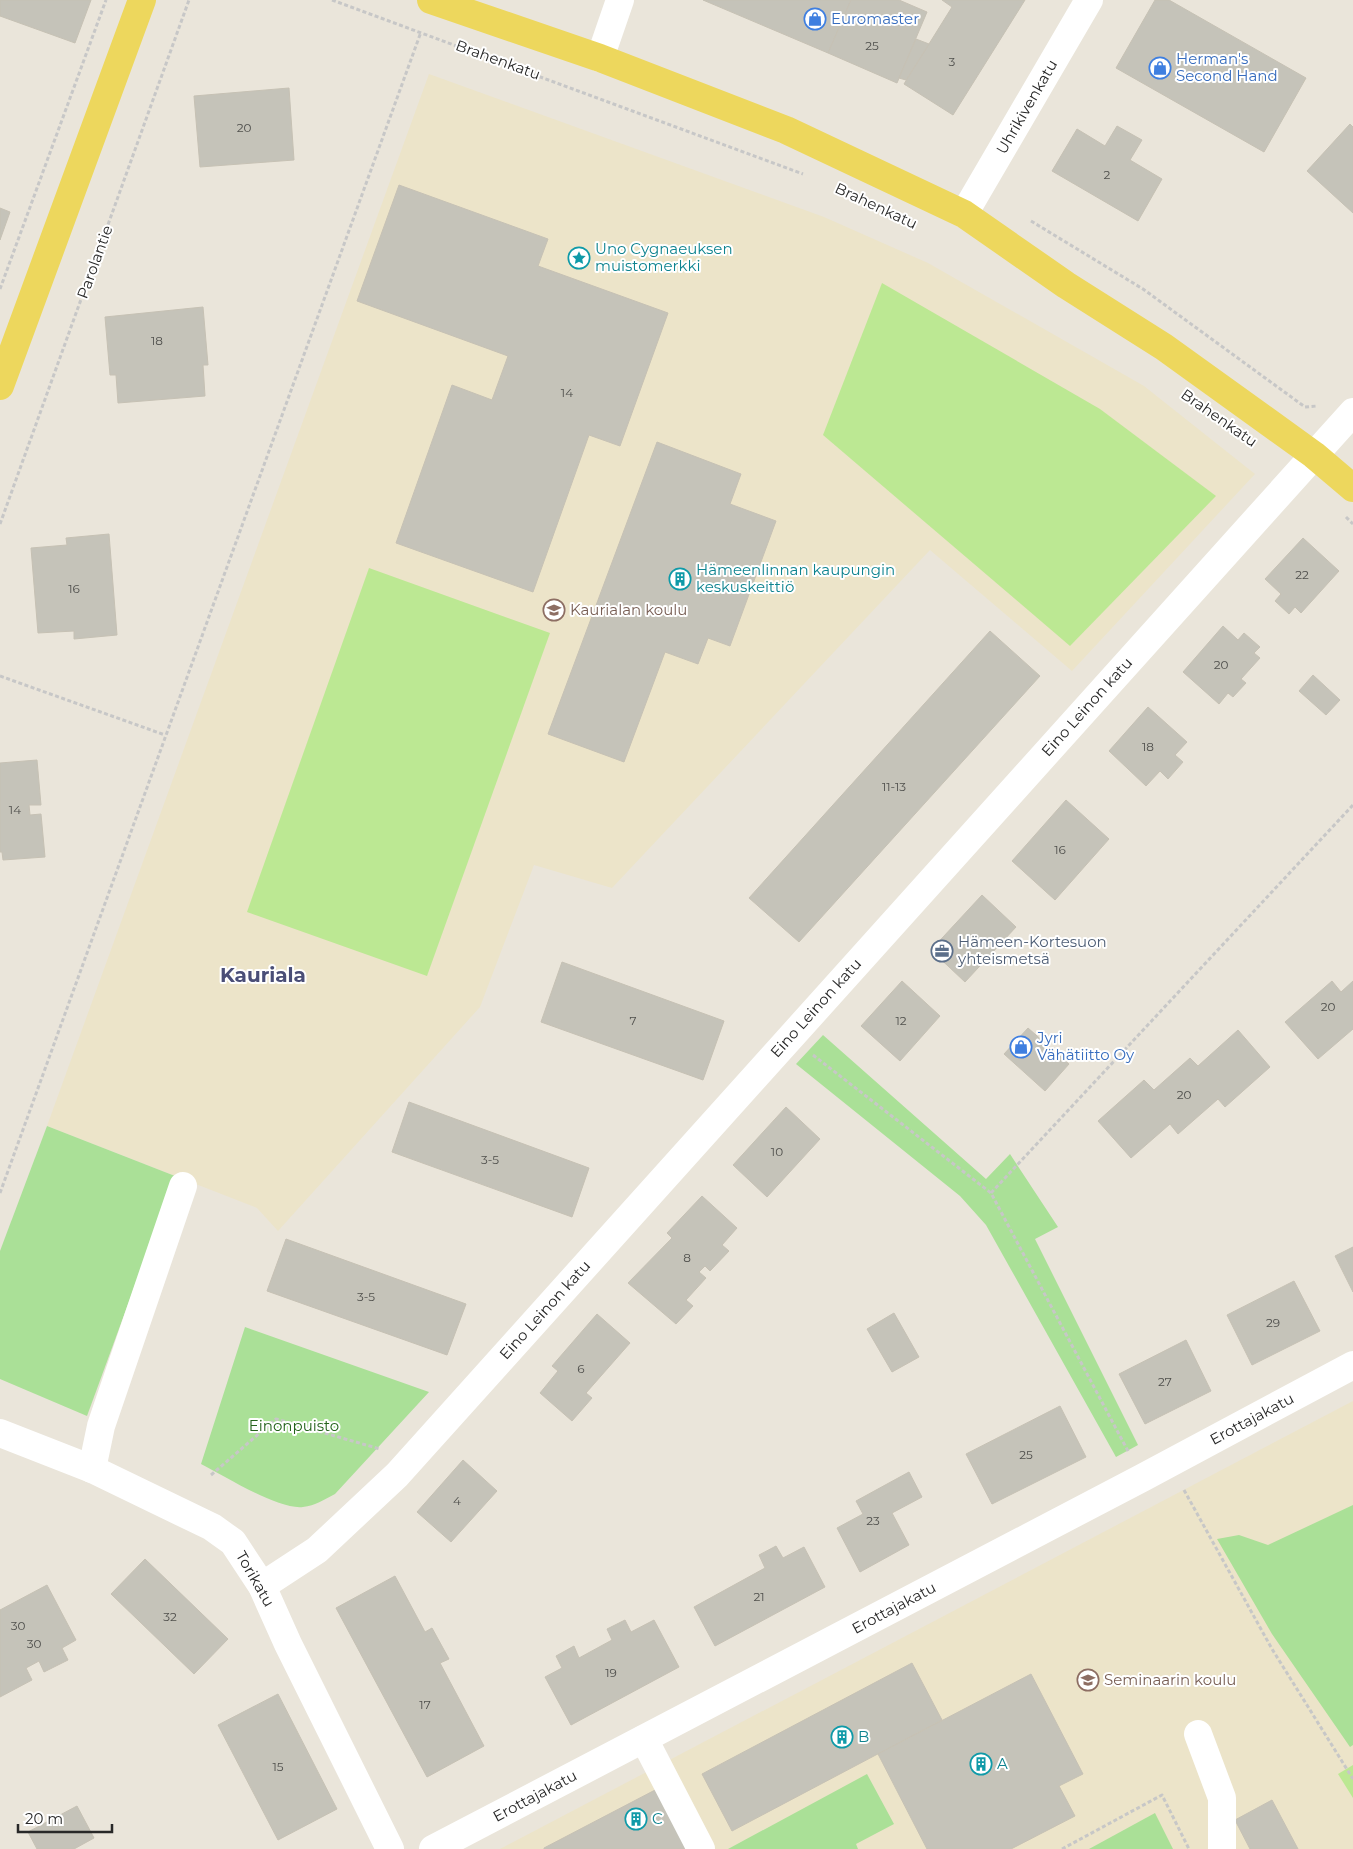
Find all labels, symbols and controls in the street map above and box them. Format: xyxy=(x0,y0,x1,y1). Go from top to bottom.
shop icon: Euromaster xyxy=(803,7,827,31)
place label: Euromaster xyxy=(831,9,919,28)
street label: Brahenkatu xyxy=(453,35,543,84)
house number: 25 xyxy=(865,38,879,53)
place label: Herman's Second Hand xyxy=(1176,49,1278,85)
house number: 3 xyxy=(949,54,956,69)
street label: Uhrikivenkatu xyxy=(992,56,1061,157)
shop icon: Herman's Second Hand xyxy=(1148,56,1172,80)
house number: 20 xyxy=(237,120,251,135)
house number: 2 xyxy=(1104,167,1111,182)
street label: Brahenkatu xyxy=(832,178,920,233)
street label: Parolantie xyxy=(72,222,117,301)
place label: Uno Cygnaeuksen muistomerkki xyxy=(595,239,733,275)
place icon: Uno Cygnaeuksen muistomerkki xyxy=(567,246,591,270)
house number: 18 xyxy=(151,333,163,348)
street label: Brahenkatu xyxy=(1177,384,1261,451)
house number: 14 xyxy=(561,385,573,400)
place label: Hämeenlinnan kaupungin keskuskeittiö xyxy=(696,560,895,596)
building icon: Hämeenlinnan kaupungin keskuskeittiö xyxy=(668,567,692,591)
house number: 22 xyxy=(1295,567,1309,582)
house number: 16 xyxy=(68,581,80,596)
school or university icon: Kaurialan koulu xyxy=(542,598,566,622)
place label: Kaurialan koulu xyxy=(570,600,687,619)
street label: Eino Leinon katu xyxy=(1037,653,1136,760)
house number: 20 xyxy=(1214,657,1228,672)
house number: 18 xyxy=(1142,739,1154,754)
house number: 11-13 xyxy=(882,779,906,794)
house number: 14 xyxy=(9,802,21,817)
house number: 16 xyxy=(1054,842,1066,857)
place label: Hämeen-Kortesuon yhteismetsä xyxy=(957,932,1107,968)
office icon: Hämeen-Kortesuon yhteismetsä xyxy=(930,939,954,963)
street label: Eino Leinon katu xyxy=(766,954,865,1061)
district label: Kauriala xyxy=(220,963,306,987)
house number: 20 xyxy=(1321,999,1335,1014)
house number: 7 xyxy=(629,1013,637,1028)
house number: 12 xyxy=(895,1013,907,1028)
place label: Jyri Vähätiitto Oy xyxy=(1036,1028,1135,1064)
shop icon: Jyri Vähätiitto Oy xyxy=(1009,1035,1033,1059)
house number: 20 xyxy=(1177,1087,1191,1102)
house number: 10 xyxy=(771,1144,783,1159)
house number: 3-5 xyxy=(481,1152,499,1167)
house number: 8 xyxy=(683,1250,691,1265)
street label: Eino Leinon katu xyxy=(495,1256,594,1363)
house number: 3-5 xyxy=(357,1289,375,1304)
house number: 29 xyxy=(1266,1315,1280,1330)
house number: 6 xyxy=(577,1361,585,1376)
house number: 27 xyxy=(1158,1374,1172,1389)
street label: Erottajakatu xyxy=(1206,1388,1297,1449)
park label: Einonpuisto xyxy=(249,1416,339,1435)
house number: 25 xyxy=(1019,1447,1033,1462)
house number: 4 xyxy=(453,1493,461,1508)
house number: 23 xyxy=(866,1513,880,1528)
street label: Torikatu xyxy=(232,1548,279,1610)
street label: Erottajakatu xyxy=(848,1577,939,1638)
house number: 21 xyxy=(753,1589,765,1604)
house number: 32 xyxy=(163,1609,177,1624)
house number: 30 xyxy=(11,1618,25,1633)
house number: 30 xyxy=(27,1636,41,1651)
house number: 19 xyxy=(605,1665,617,1680)
school or university icon: Seminaarin koulu xyxy=(1076,1668,1100,1692)
place label: Seminaarin koulu xyxy=(1104,1670,1236,1689)
house number: 17 xyxy=(419,1697,431,1712)
building icon: B xyxy=(830,1725,854,1749)
place label: B xyxy=(858,1727,869,1746)
building icon: A xyxy=(969,1752,993,1776)
place label: A xyxy=(997,1754,1008,1773)
house number: 15 xyxy=(272,1759,284,1774)
street label: Erottajakatu xyxy=(489,1765,580,1826)
scale bar xyxy=(18,1802,111,1834)
building icon: C xyxy=(624,1807,648,1831)
text: 20 m xyxy=(25,1809,63,1828)
place label: C xyxy=(652,1809,663,1828)

